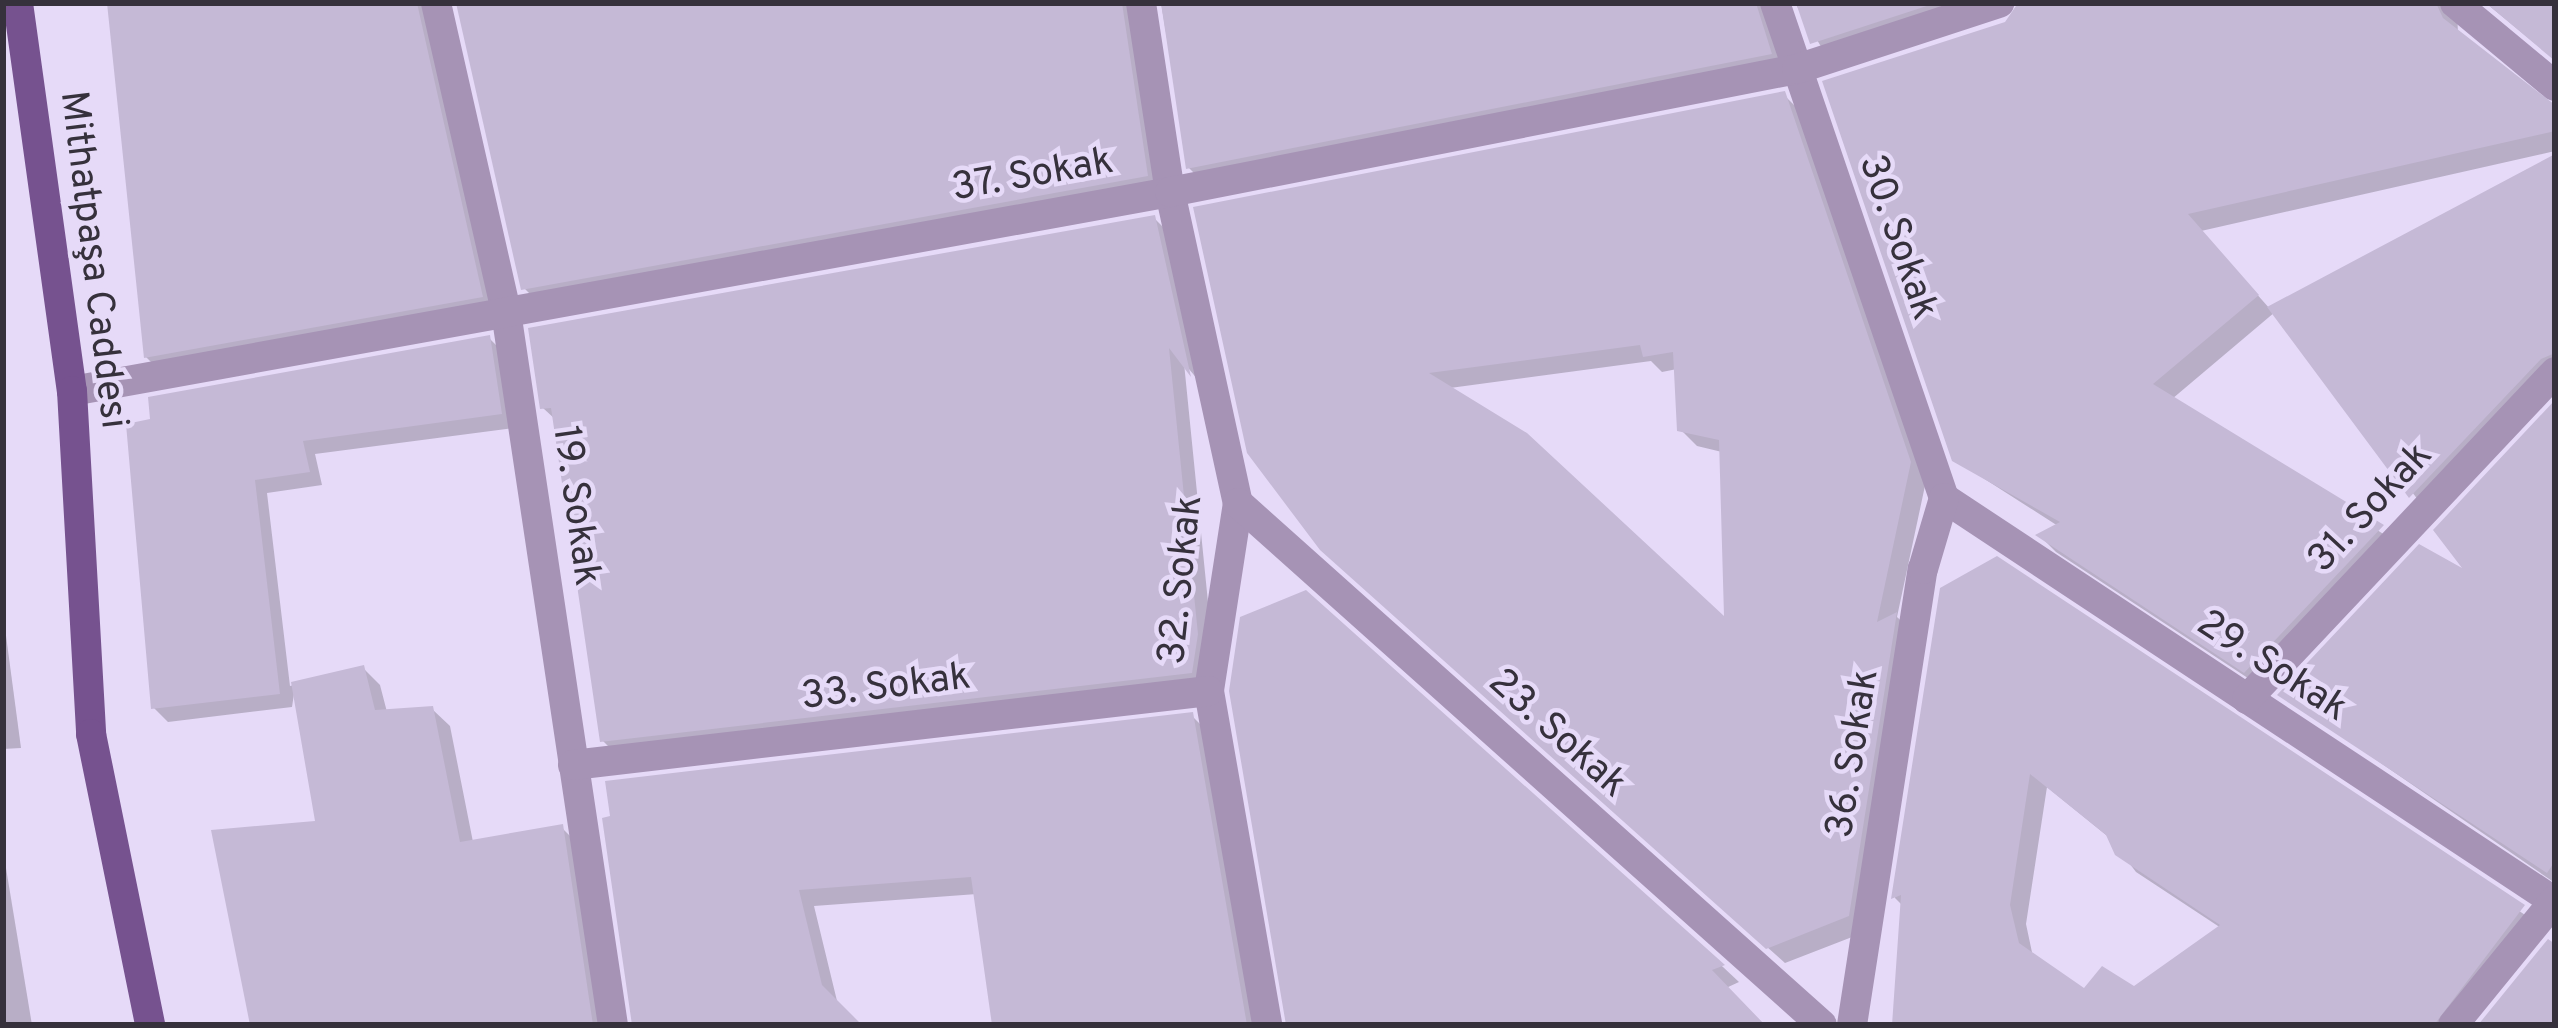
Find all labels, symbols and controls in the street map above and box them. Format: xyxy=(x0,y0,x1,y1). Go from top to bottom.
street label: Mithatpaşa Caddesi xyxy=(47,88,135,432)
street label: 37. Sokak xyxy=(949,140,1117,214)
street label: 30. Sokak xyxy=(1846,149,1946,327)
street label: 19. Sokak xyxy=(540,423,608,589)
street label: 31. Sokak xyxy=(2300,434,2444,584)
street label: 32. Sokak xyxy=(1151,493,1215,667)
street label: 29. Sokak xyxy=(2187,602,2355,734)
street label: 33. Sokak xyxy=(799,655,973,723)
street label: 23. Sokak xyxy=(1477,661,1635,809)
street label: 36. Sokak xyxy=(1819,666,1891,842)

